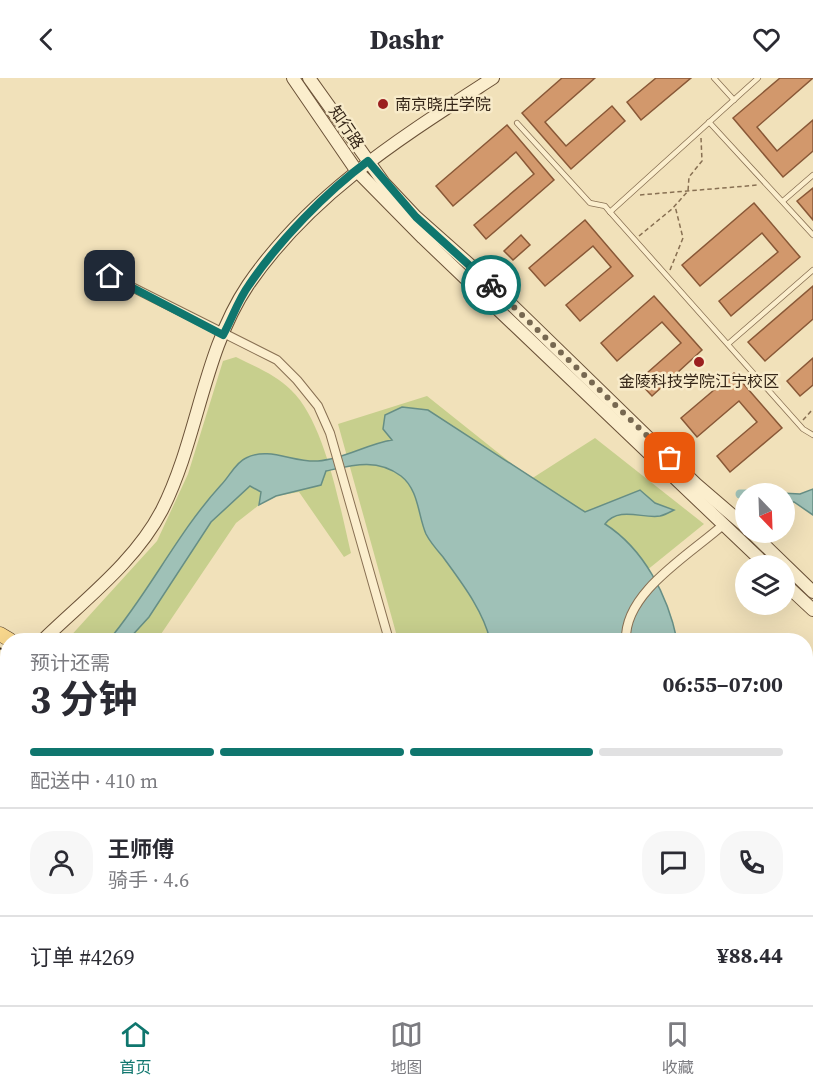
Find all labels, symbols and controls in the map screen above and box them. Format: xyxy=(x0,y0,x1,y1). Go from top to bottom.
text: Dashr xyxy=(369,21,444,58)
icon: back xyxy=(30,23,63,56)
icon: heart xyxy=(750,23,783,56)
place label: 南京晓庄学院 xyxy=(395,93,491,115)
marker: 南京晓庄学院 xyxy=(376,97,390,111)
street label: 知行路 xyxy=(324,101,370,153)
pin xyxy=(84,250,135,301)
courier xyxy=(461,255,521,315)
icon: home xyxy=(93,259,126,292)
icon: bike xyxy=(475,269,508,302)
marker: 金陵科技学院江宁校区 xyxy=(692,355,706,369)
place label: 金陵科技学院江宁校区 xyxy=(619,370,779,392)
pin xyxy=(644,432,695,483)
icon: bag xyxy=(653,441,686,474)
north arrow xyxy=(735,483,795,543)
map controls xyxy=(735,483,795,615)
button: layers xyxy=(735,555,795,615)
text: 预计还需 xyxy=(30,649,110,677)
text: 06:55–07:00 xyxy=(663,669,783,699)
text: 3 分钟 xyxy=(30,673,137,726)
text: 配送中 · 410 m xyxy=(30,767,158,795)
button: person xyxy=(30,831,93,894)
button: chat xyxy=(642,831,705,894)
button: phone xyxy=(720,831,783,894)
text: 王师傅 xyxy=(108,834,174,864)
text: 骑手 · 4.6 xyxy=(108,866,189,894)
text: ¥88.44 xyxy=(717,940,783,970)
text: 订单 #4269 xyxy=(30,942,135,972)
tab: 首页 xyxy=(119,1018,152,1078)
tab: 地图 xyxy=(390,1018,423,1078)
tab: 收藏 xyxy=(661,1018,694,1078)

